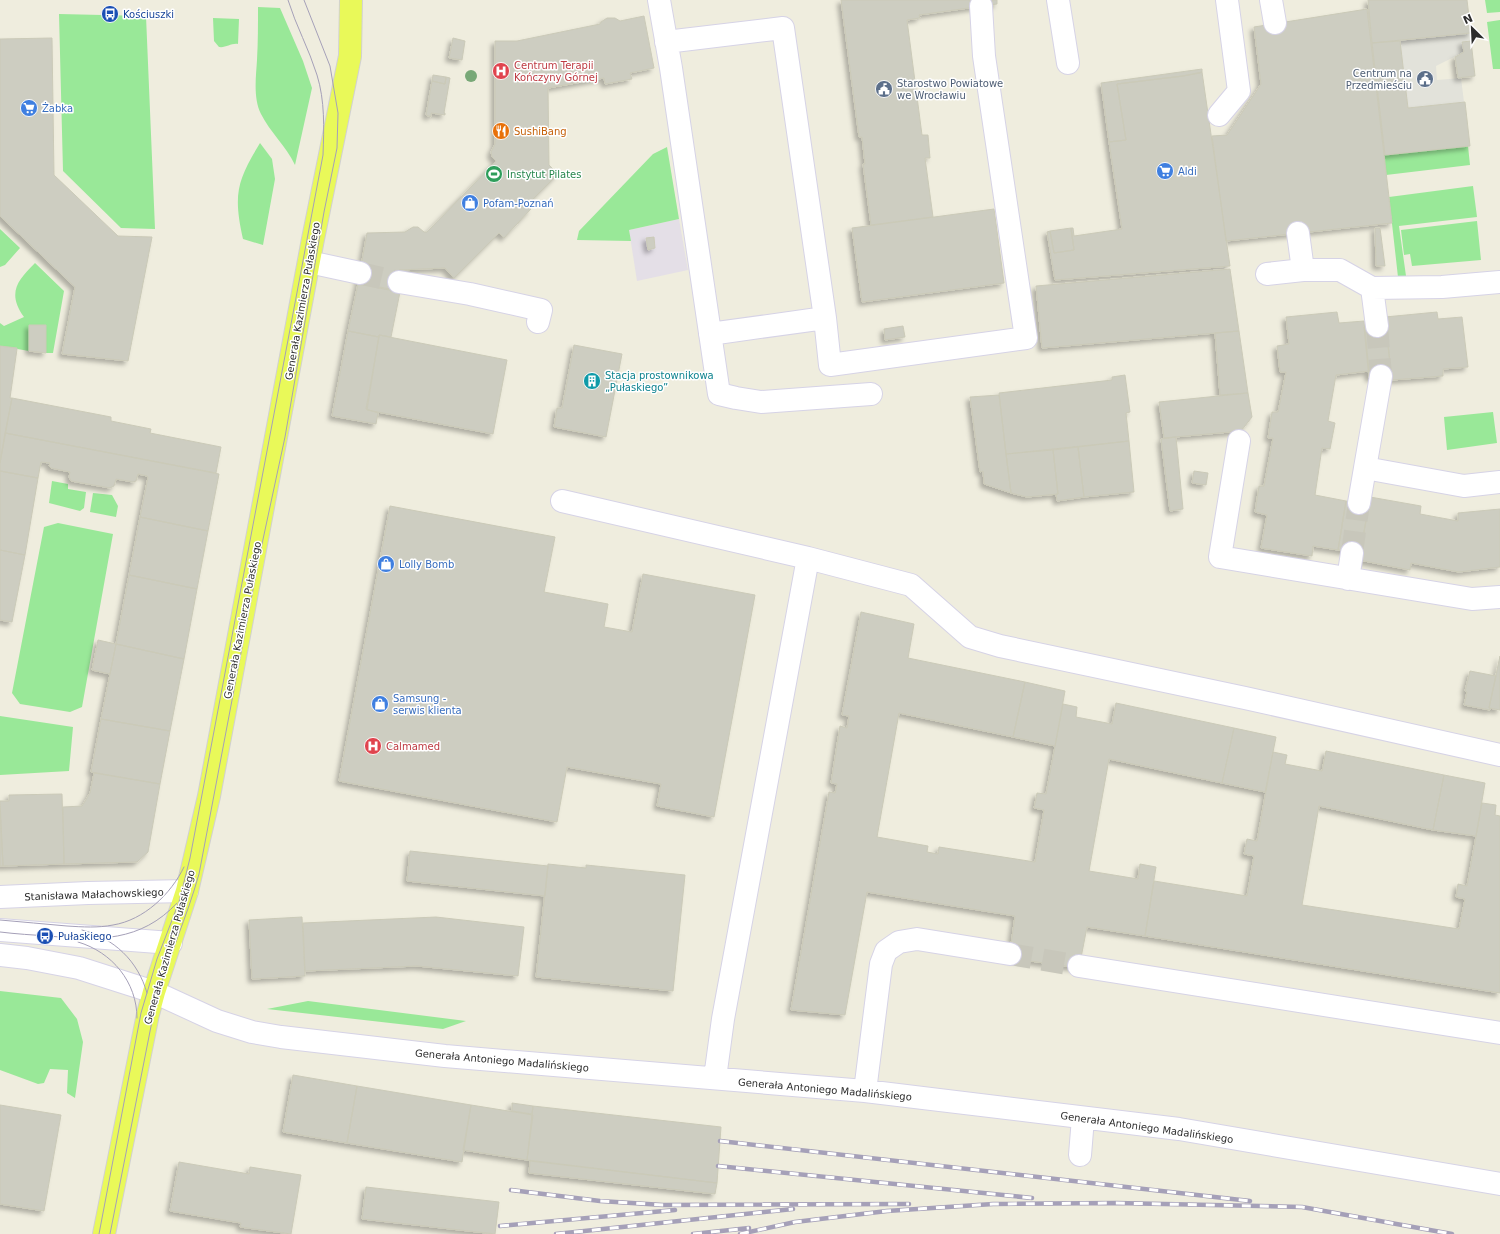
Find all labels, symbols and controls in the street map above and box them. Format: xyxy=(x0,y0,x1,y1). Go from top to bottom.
bus stop icon: Kościuszki xyxy=(100,4,120,24)
north arrow xyxy=(1452,8,1492,48)
place label: Kościuszki xyxy=(123,9,174,20)
text: N xyxy=(1461,12,1475,27)
place label: Centrum Terapii Kończyny Górnej xyxy=(514,60,598,83)
hospital icon: Centrum Terapii Kończyny Górnej xyxy=(491,61,511,81)
place label: Centrum na Przedmieściu xyxy=(1346,68,1412,91)
public building icon: Centrum na Przedmieściu xyxy=(1415,69,1435,89)
place label: Starostwo Powiatowe we Wrocławiu xyxy=(897,78,1003,101)
public building icon: Starostwo Powiatowe we Wrocławiu xyxy=(874,79,894,99)
supermarket icon: Żabka xyxy=(19,98,39,118)
place label: Żabka xyxy=(42,102,73,114)
restaurant icon: SushiBang xyxy=(491,121,511,141)
place label: SushiBang xyxy=(514,126,567,137)
supermarket icon: Aldi xyxy=(1155,161,1175,181)
sports icon: Instytut Pilates xyxy=(484,164,504,184)
place label: Aldi xyxy=(1178,166,1197,177)
place label: Instytut Pilates xyxy=(507,169,581,180)
shop icon: Pofam-Poznań xyxy=(460,193,480,213)
place label: Pofam-Poznań xyxy=(483,198,554,209)
street label: Generała Kazimierza Pułaskiego xyxy=(283,221,322,381)
place label: Stacja prostownikowa „Pułaskiego” xyxy=(605,370,714,393)
building icon: Stacja prostownikowa „Pułaskiego” xyxy=(582,371,602,391)
street label: Generała Kazimierza Pułaskiego xyxy=(222,540,263,700)
shop icon: Lolly Bomb xyxy=(376,554,396,574)
place label: Lolly Bomb xyxy=(399,559,454,570)
place label: Samsung - serwis klienta xyxy=(393,693,462,716)
shop icon: Samsung - serwis klienta xyxy=(370,694,390,714)
hospital icon: Calmamed xyxy=(363,736,383,756)
place label: Calmamed xyxy=(386,741,440,752)
street label: Generała Kazimierza Pułaskiego xyxy=(142,869,197,1026)
street label: Stanisława Małachowskiego xyxy=(24,887,164,902)
bus stop icon: Pułaskiego xyxy=(35,926,55,946)
place label: Pułaskiego xyxy=(58,931,112,942)
street label: Generała Antoniego Madalińskiego xyxy=(415,1047,589,1074)
street label: Generała Antoniego Madalińskiego xyxy=(738,1076,912,1103)
street label: Generała Antoniego Madalińskiego xyxy=(1060,1110,1234,1145)

